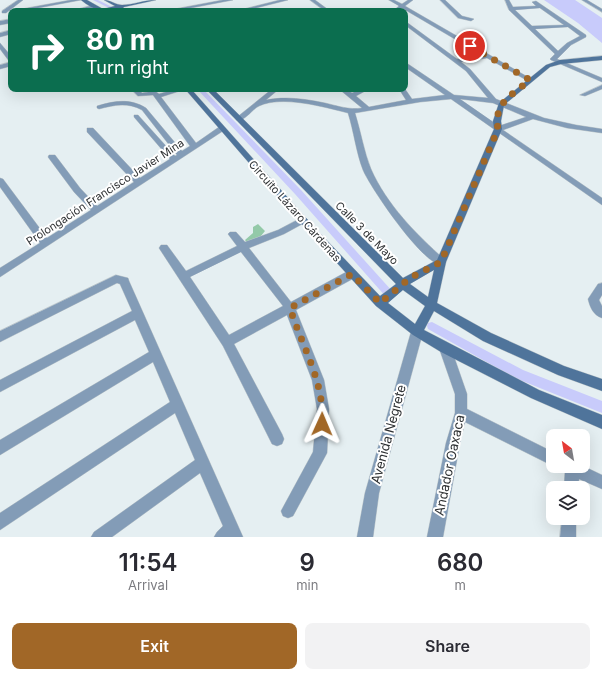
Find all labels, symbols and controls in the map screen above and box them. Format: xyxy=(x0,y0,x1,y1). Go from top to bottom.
text: 80 m xyxy=(86,23,155,57)
icon: right xyxy=(20,24,72,76)
pin xyxy=(453,29,487,63)
icon: arrive xyxy=(459,35,481,57)
text: Turn right xyxy=(86,57,169,78)
street label: Prolongación Francisco Javier Mina xyxy=(24,136,186,248)
street label: Circuito Lázaro Cárdenas xyxy=(246,157,344,265)
street label: Calle 3 de Mayo xyxy=(332,198,402,268)
street label: Avenida Negrete xyxy=(367,383,409,485)
position arrow xyxy=(301,403,343,445)
street label: Andador Oaxaca xyxy=(430,413,468,517)
north arrow xyxy=(546,429,590,473)
map controls xyxy=(546,429,590,525)
button: layers xyxy=(546,481,590,525)
text: 11:54 xyxy=(119,548,178,577)
text: 9 xyxy=(300,548,315,577)
text: 680 xyxy=(437,548,483,577)
text: Arrival xyxy=(128,577,168,593)
text: min xyxy=(296,577,318,593)
text: m xyxy=(454,577,466,593)
button: Exit xyxy=(12,623,297,669)
button: Share xyxy=(305,623,590,669)

